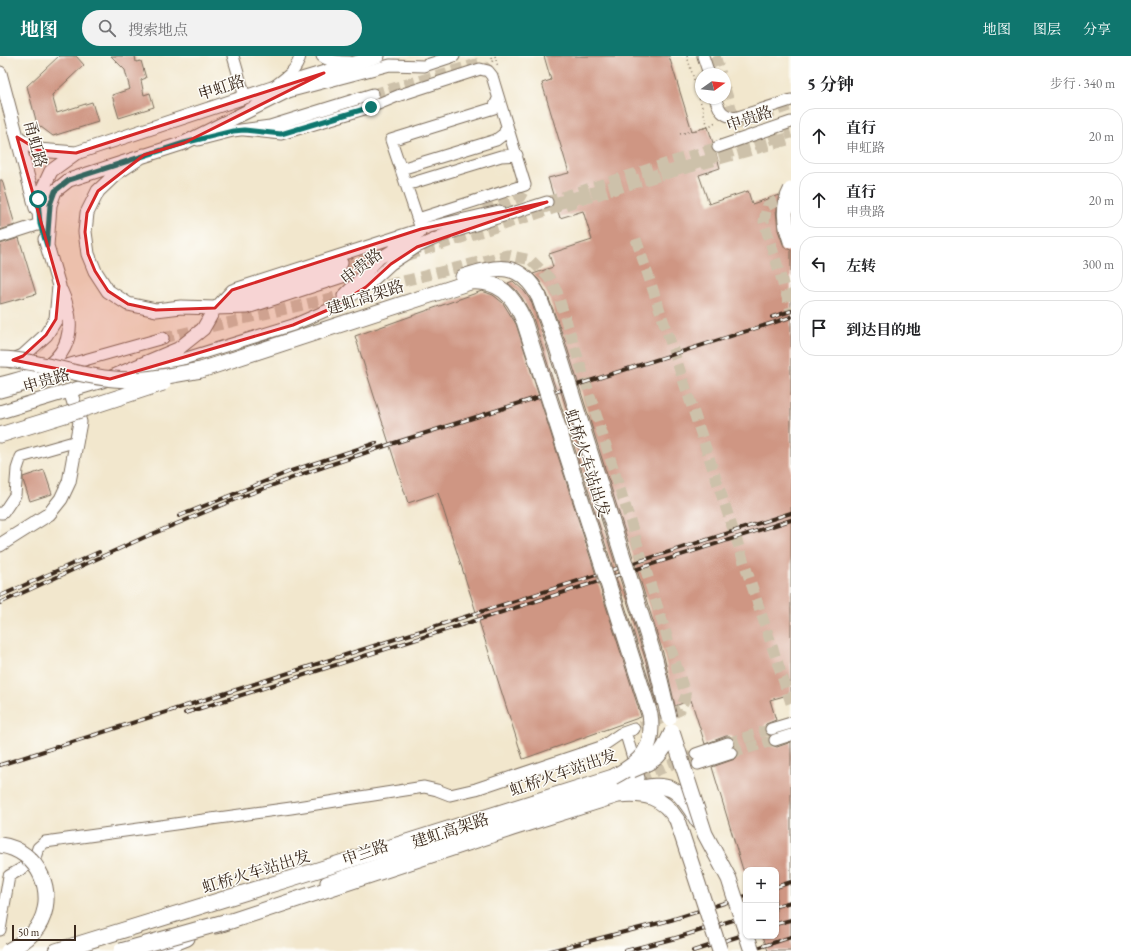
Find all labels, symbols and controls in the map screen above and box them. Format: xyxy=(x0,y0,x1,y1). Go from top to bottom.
search box xyxy=(82,10,362,46)
text: 地图 xyxy=(20,17,58,42)
icon: search xyxy=(96,17,118,39)
text: 搜索地点 xyxy=(128,20,188,39)
text: 地图 xyxy=(983,20,1011,38)
text: 图层 xyxy=(1033,20,1061,38)
text: 分享 xyxy=(1083,20,1111,38)
north arrow xyxy=(695,68,731,104)
street label: 申虹路 xyxy=(195,70,247,105)
text: 5 分钟 xyxy=(807,73,854,95)
text: 步行 · 340 m xyxy=(1050,75,1115,92)
route end xyxy=(362,98,380,116)
street label: 申贵路 xyxy=(723,101,775,136)
street label: 甬虹路 xyxy=(19,118,52,170)
text: 直行 xyxy=(846,118,876,137)
icon: ahead xyxy=(808,125,830,147)
text: 20 m xyxy=(1089,128,1114,145)
text: 申虹路 xyxy=(846,139,885,156)
text: 直行 xyxy=(846,182,876,201)
icon: ahead xyxy=(808,189,830,211)
route start xyxy=(29,190,47,208)
text: 20 m xyxy=(1089,192,1114,209)
text: 申贵路 xyxy=(846,203,885,220)
street label: 申贵路 xyxy=(336,243,387,289)
icon: left xyxy=(808,253,830,275)
text: 左转 xyxy=(846,256,876,275)
text: 300 m xyxy=(1083,256,1114,273)
street label: 建虹高架路 xyxy=(324,275,406,320)
icon: arrive xyxy=(808,317,830,339)
text: 到达目的地 xyxy=(846,320,921,339)
street label: 申贵路 xyxy=(20,363,72,398)
street label: 虹桥火车站出发 xyxy=(560,407,615,520)
street label: 虹桥火车站出发 xyxy=(507,744,620,801)
street label: 建虹高架路 xyxy=(409,808,491,853)
street label: 申兰路 xyxy=(339,835,391,870)
street label: 虹桥火车站出发 xyxy=(200,845,313,898)
map controls xyxy=(743,867,779,939)
button: + xyxy=(743,867,779,903)
button: − xyxy=(743,903,779,939)
scale bar xyxy=(12,923,76,942)
text: 50 m xyxy=(18,925,39,939)

